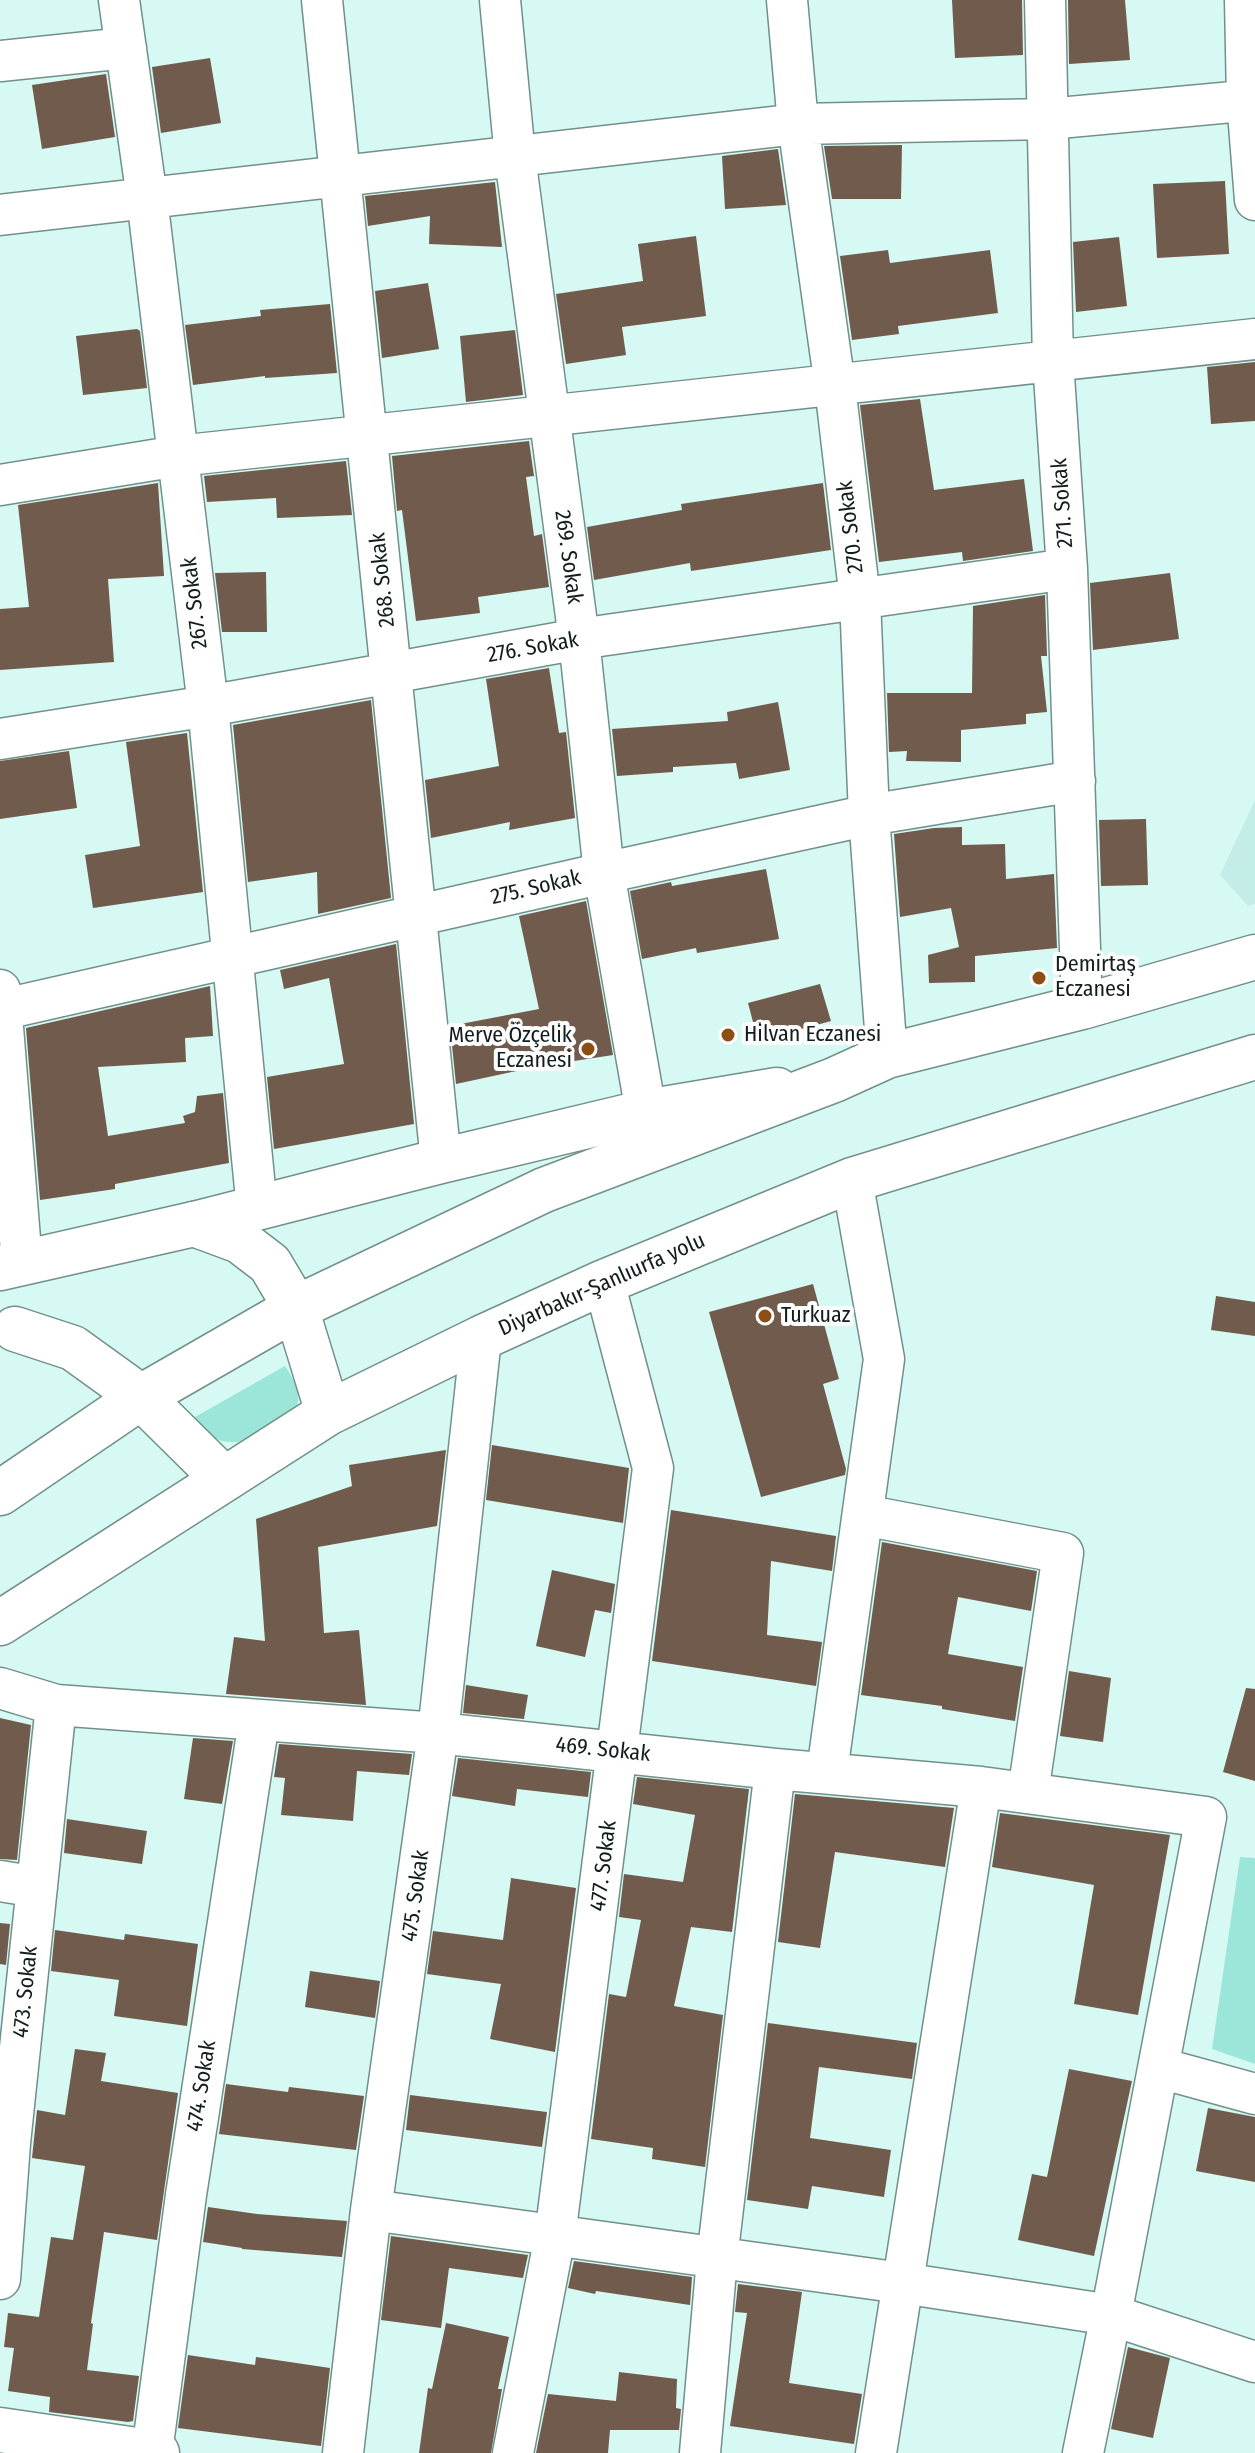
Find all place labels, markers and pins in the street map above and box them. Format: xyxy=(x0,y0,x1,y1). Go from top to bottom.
place label: Demirtaş Eczanesi xyxy=(1055,952,1136,1004)
marker: Demirtaş Eczanesi xyxy=(1030,969,1048,987)
place label: Hilvan Eczanesi xyxy=(744,1022,881,1048)
place label: Merve Özçelik Eczanesi xyxy=(448,1023,572,1074)
marker: Hilvan Eczanesi xyxy=(719,1026,737,1044)
marker: Merve Özçelik Eczanesi xyxy=(579,1040,597,1058)
place label: Turkuaz xyxy=(781,1303,851,1329)
marker: Turkuaz xyxy=(756,1307,774,1325)

